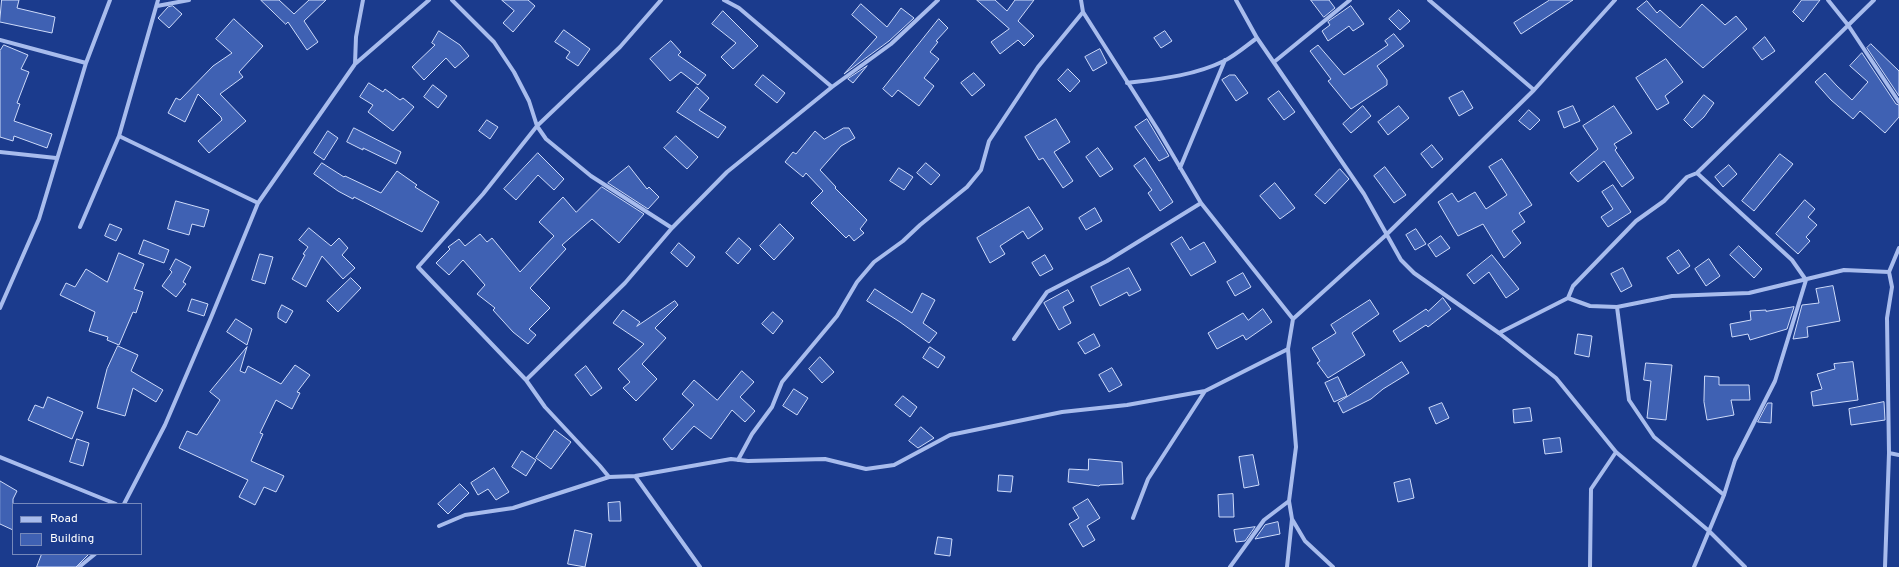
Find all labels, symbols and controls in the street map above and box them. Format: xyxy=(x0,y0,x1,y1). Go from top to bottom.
legend xyxy=(12,503,142,555)
text: Road xyxy=(50,511,78,527)
text: Building xyxy=(50,531,94,547)

